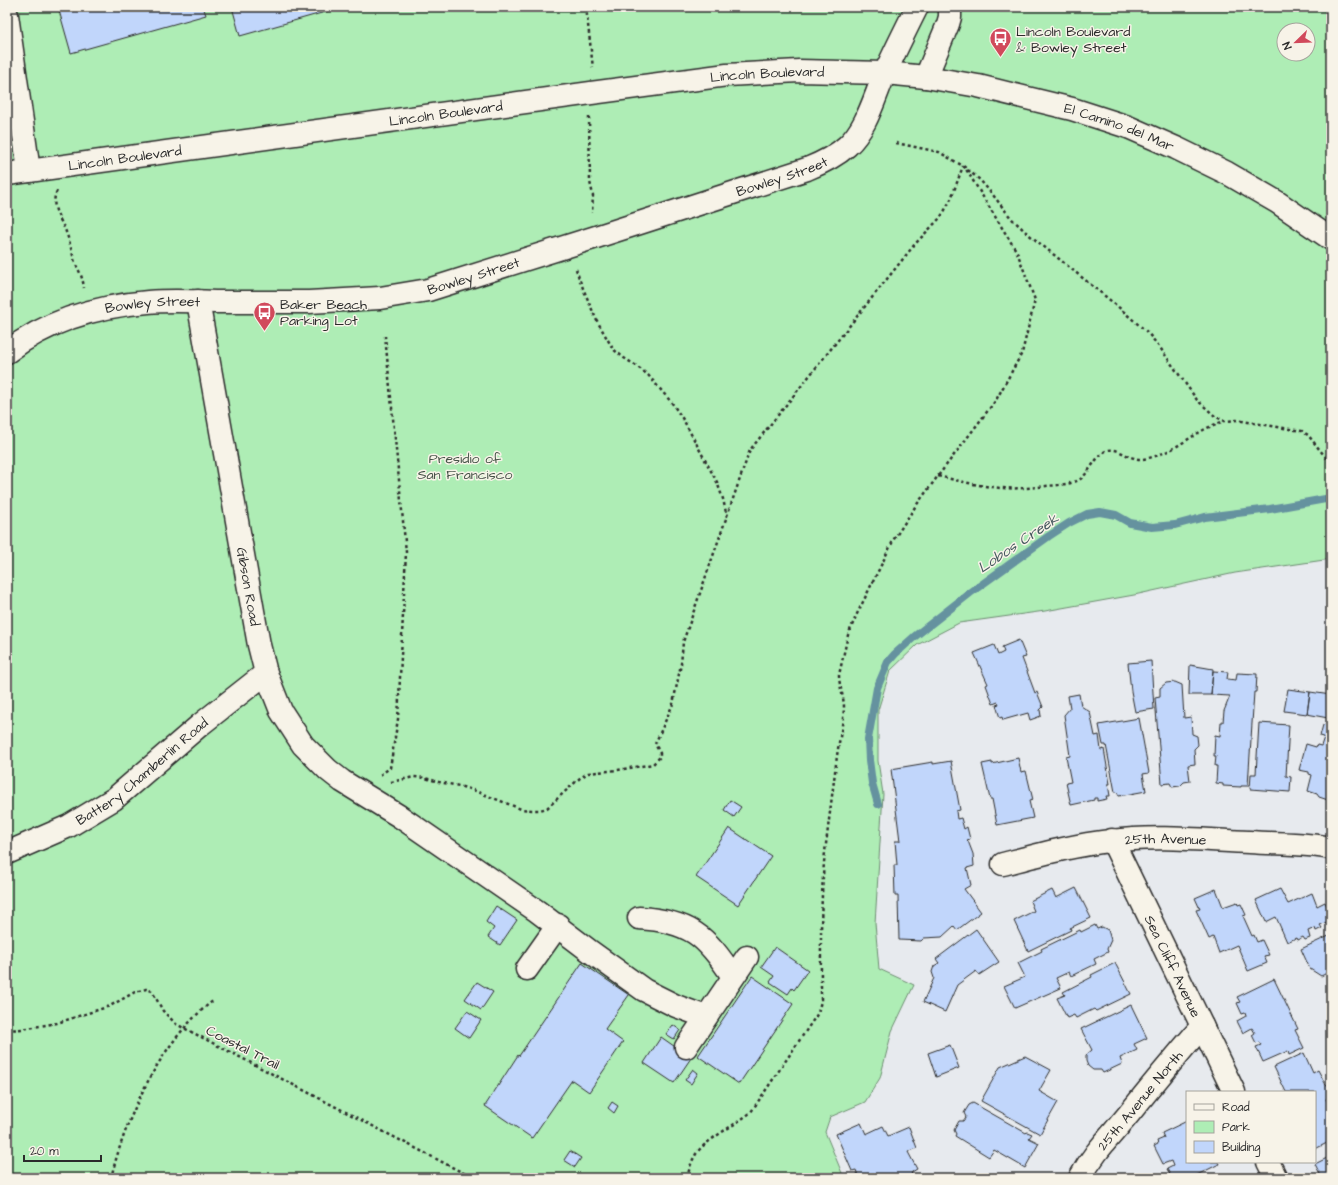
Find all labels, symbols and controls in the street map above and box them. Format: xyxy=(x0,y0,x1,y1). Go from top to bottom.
place label: Lincoln Boulevard & Bowley Street xyxy=(1016,22,1130,58)
north arrow xyxy=(1276,22,1316,62)
bus stop icon: Lincoln Boulevard & Bowley Street xyxy=(988,26,1014,59)
text: N xyxy=(1279,40,1296,52)
street label: Lincoln Boulevard xyxy=(709,62,825,88)
street label: Lincoln Boulevard xyxy=(388,96,504,132)
street label: El Camino del Mar xyxy=(1062,98,1177,157)
street label: Lincoln Boulevard xyxy=(67,141,183,176)
street label: Bowley Street xyxy=(734,152,832,202)
street label: Bowley Street xyxy=(425,253,522,301)
street label: Bowley Street xyxy=(103,292,201,319)
place label: Baker Beach Parking Lot xyxy=(280,295,367,331)
bus stop icon: Baker Beach Parking Lot xyxy=(252,299,278,332)
park label: Presidio of San Francisco xyxy=(417,449,513,485)
water label: Lobos Creek xyxy=(974,508,1064,578)
street label: Gibson Road xyxy=(231,546,264,628)
street label: Battery Chamberlin Road xyxy=(72,713,213,831)
street label: 25th Avenue xyxy=(1124,829,1207,851)
street label: Sea Cliff Avenue xyxy=(1139,912,1206,1021)
street label: Coastal Trail xyxy=(202,1021,283,1075)
street label: 25th Avenue North xyxy=(1093,1047,1188,1155)
legend xyxy=(1186,1091,1316,1163)
text: Road xyxy=(1222,1099,1250,1116)
text: Park xyxy=(1222,1119,1250,1136)
scale bar xyxy=(24,1137,101,1163)
text: Building xyxy=(1222,1139,1260,1157)
text: 20 m xyxy=(30,1143,59,1160)

